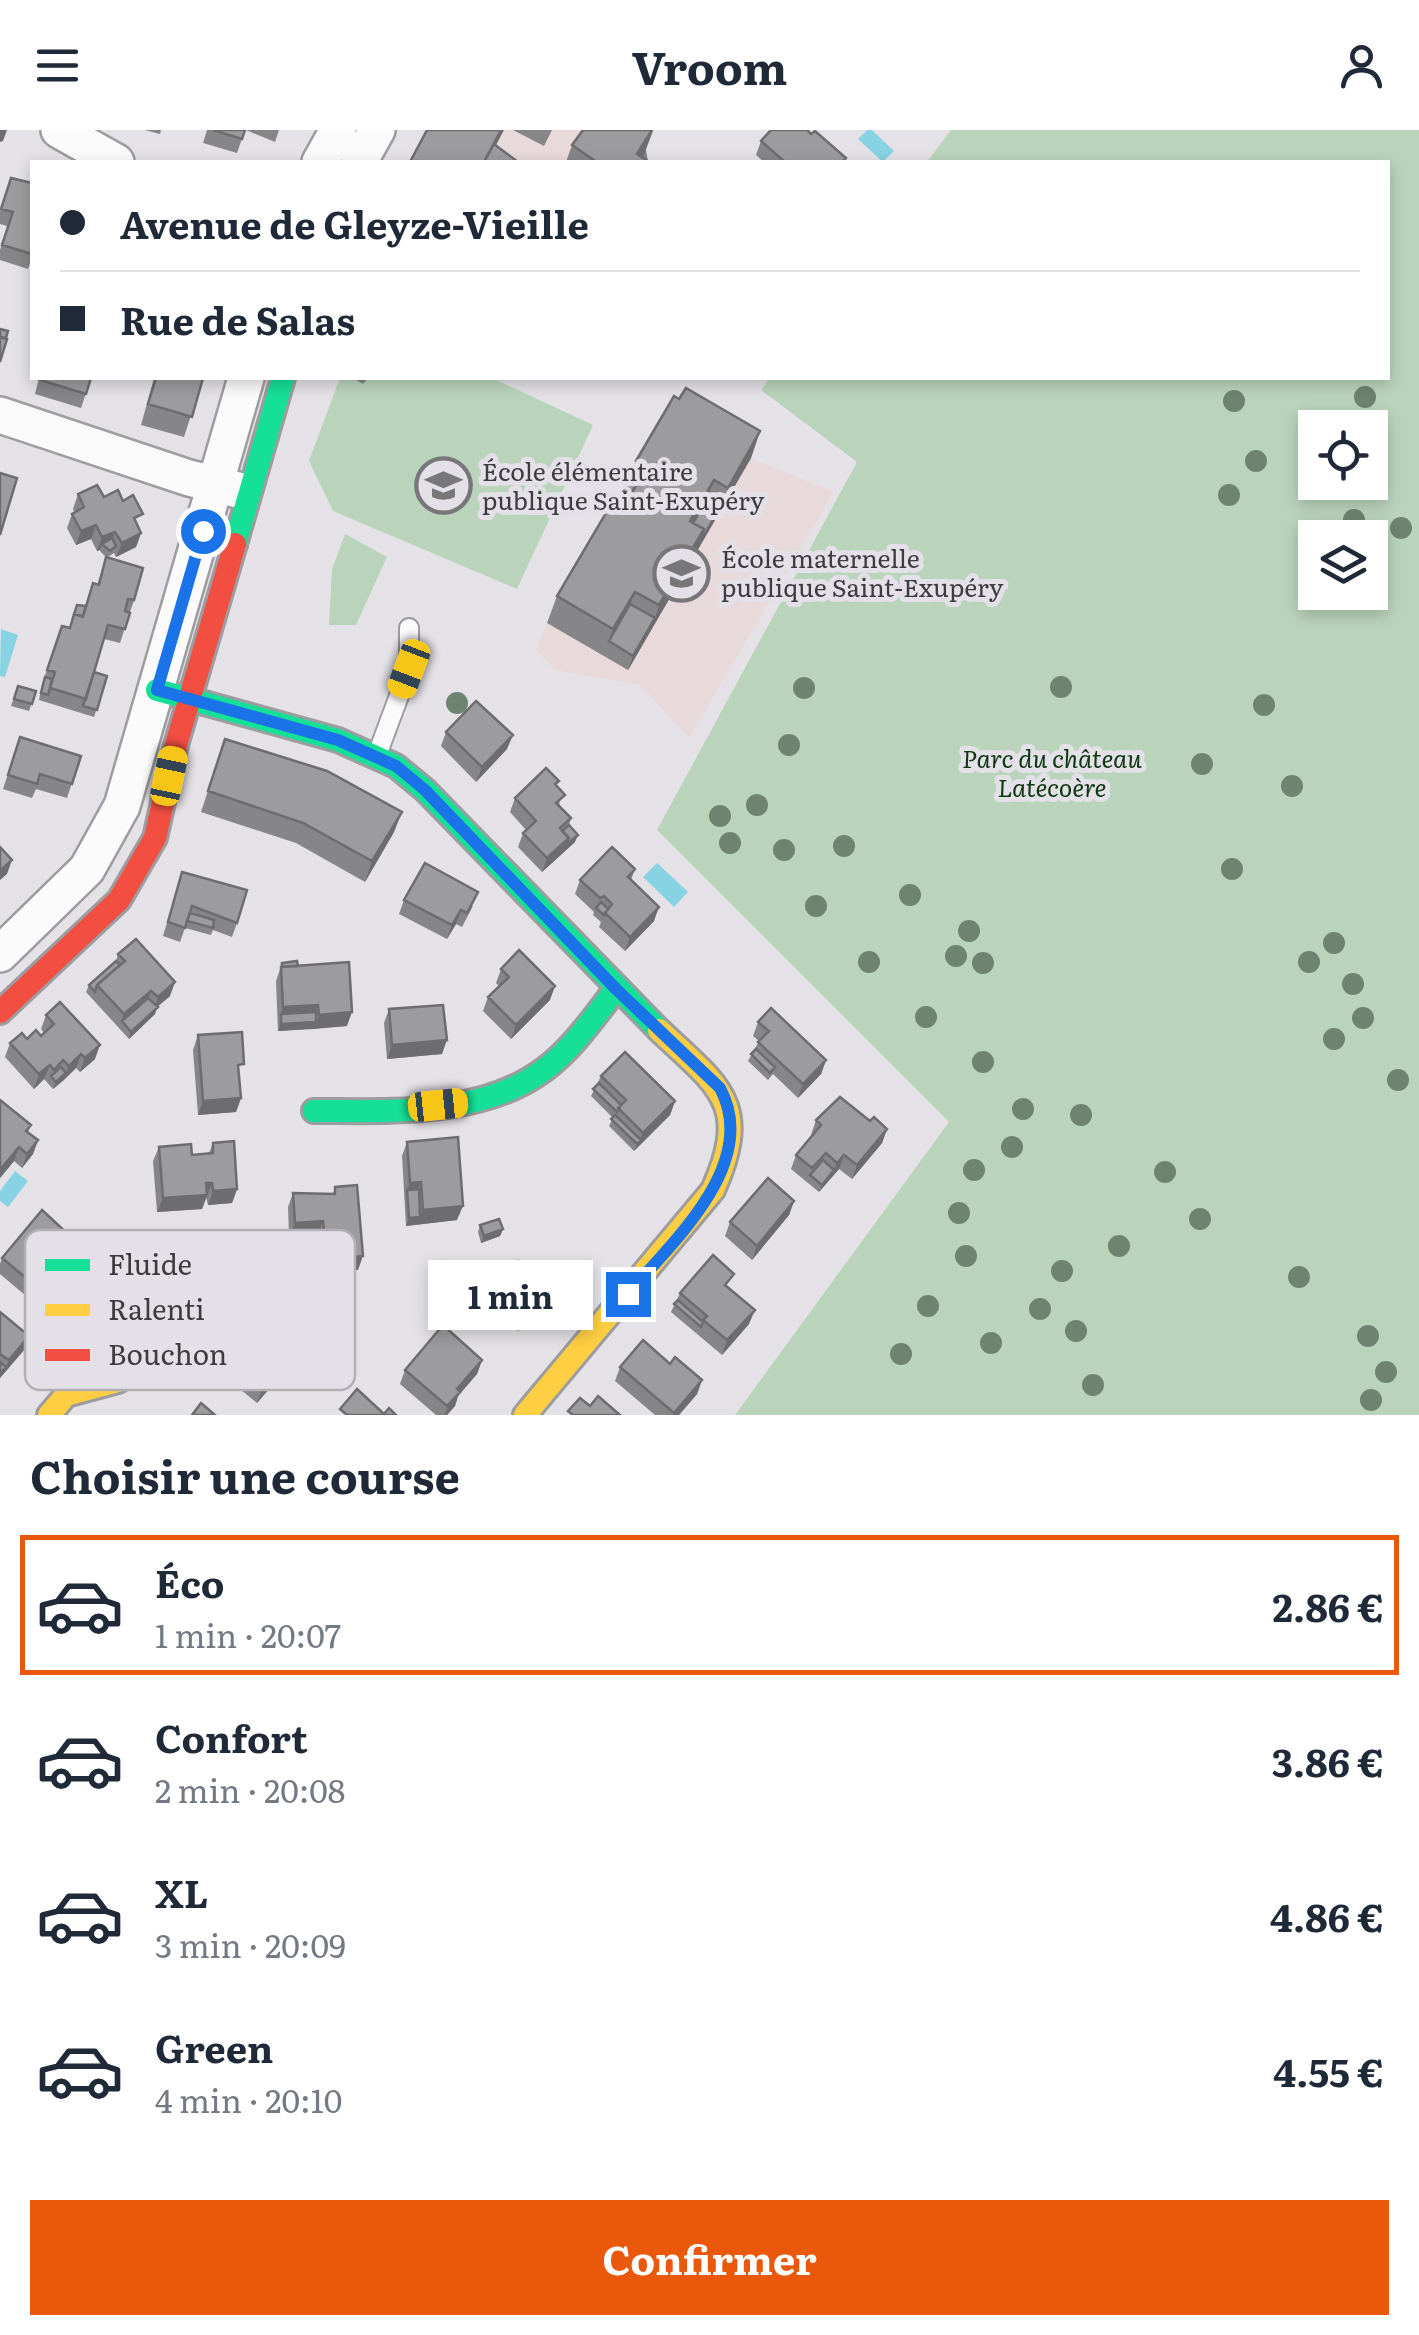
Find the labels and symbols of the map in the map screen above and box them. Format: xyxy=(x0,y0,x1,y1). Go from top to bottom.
place label: École élémentaire publique Saint-Exupéry xyxy=(482,452,765,518)
school or university icon: École élémentaire publique Saint-Exupéry xyxy=(413,456,473,516)
route start xyxy=(181,509,226,554)
place label: École maternelle publique Saint-Exupéry xyxy=(721,539,1004,605)
school or university icon: École maternelle publique Saint-Exupéry xyxy=(652,543,712,603)
car xyxy=(384,636,434,702)
park label: Parc du château Latécoère xyxy=(962,739,1142,805)
car xyxy=(148,744,190,808)
car xyxy=(407,1087,469,1123)
legend xyxy=(25,1230,355,1390)
text: Fluide xyxy=(108,1242,192,1284)
callout: 1 min xyxy=(428,1259,593,1329)
route end xyxy=(606,1272,651,1317)
text: Ralenti xyxy=(108,1287,205,1329)
text: Bouchon xyxy=(108,1332,227,1374)

